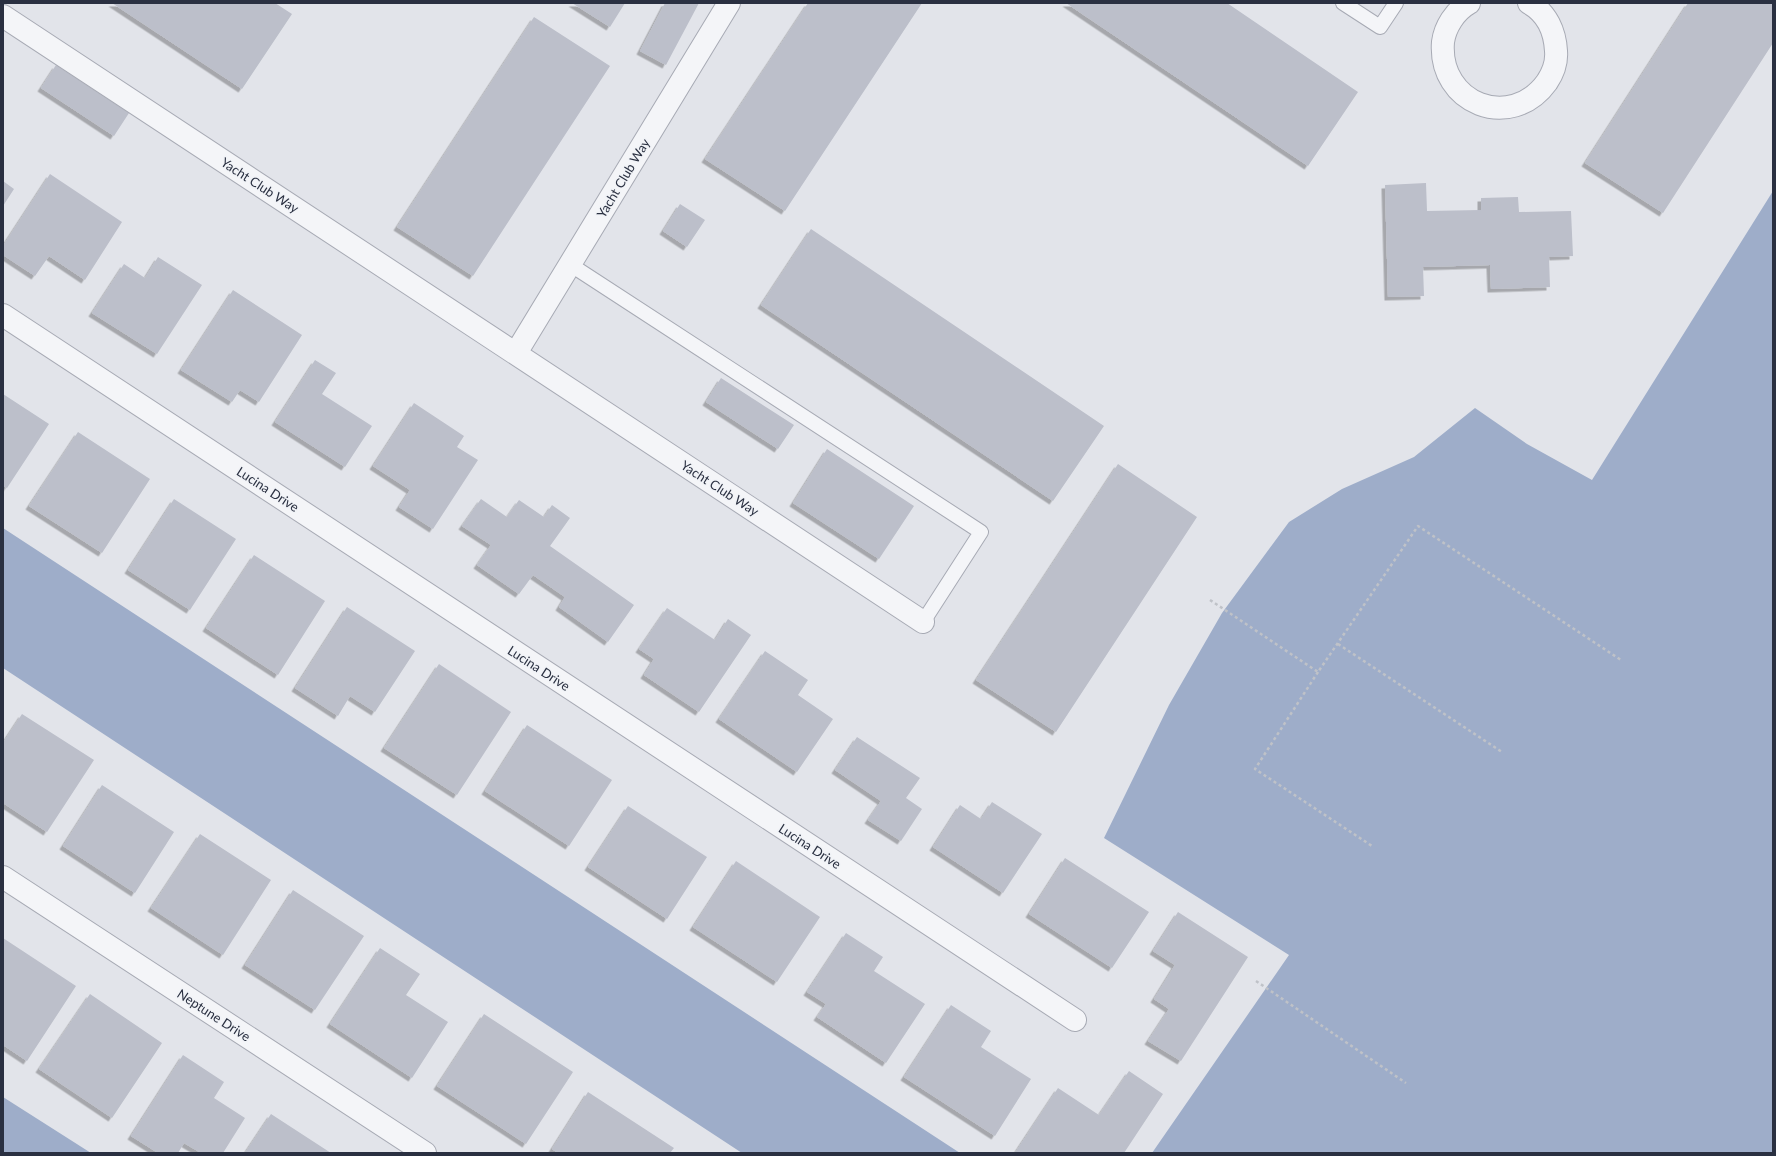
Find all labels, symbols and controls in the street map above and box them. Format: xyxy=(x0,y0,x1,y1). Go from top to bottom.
street label: Yacht Club Way xyxy=(593,135,653,221)
street label: Yacht Club Way xyxy=(218,154,302,216)
street label: Yacht Club Way xyxy=(678,457,762,519)
street label: Lucina Drive xyxy=(234,463,302,515)
street label: Lucina Drive xyxy=(505,642,573,694)
street label: Lucina Drive xyxy=(776,820,844,872)
street label: Neptune Drive xyxy=(174,985,254,1045)

